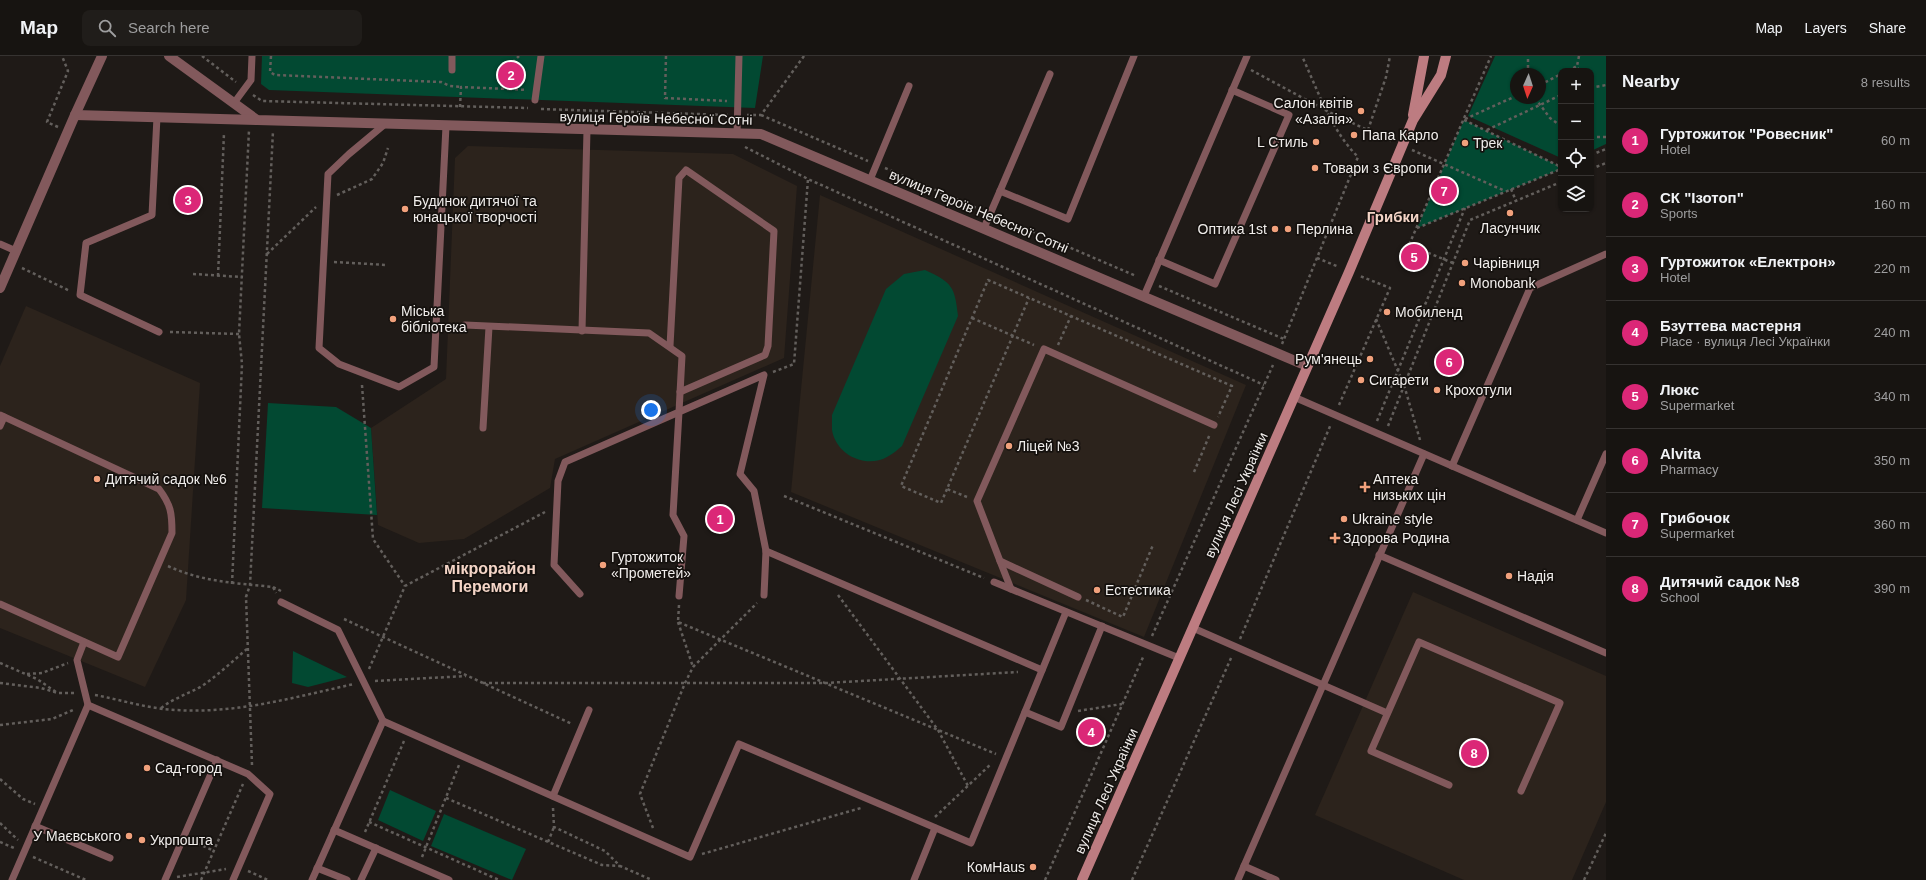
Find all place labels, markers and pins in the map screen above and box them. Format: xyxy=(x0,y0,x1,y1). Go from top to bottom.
pin: 2 xyxy=(498,60,524,90)
place label: Салон квітів «Азалія» xyxy=(1274,95,1353,127)
marker: Салон квітів «Азалія» xyxy=(1356,106,1366,116)
place label: Папа Карло xyxy=(1362,127,1439,143)
marker: Папа Карло xyxy=(1349,130,1359,140)
place label: L Стиль xyxy=(1257,134,1308,150)
place label: Трек xyxy=(1473,135,1503,151)
marker: L Стиль xyxy=(1311,137,1321,147)
marker: Трек xyxy=(1460,138,1470,148)
place label: Товари з Європи xyxy=(1323,160,1432,176)
marker: Товари з Європи xyxy=(1310,163,1320,173)
pin: 7 xyxy=(1431,176,1457,206)
pin: 3 xyxy=(175,185,201,215)
place label: Будинок дитячої та юнацької творчості xyxy=(413,193,537,225)
marker: Будинок дитячої та юнацької творчості xyxy=(400,204,410,214)
marker: Ласунчик xyxy=(1505,208,1515,218)
place label: Ласунчик xyxy=(1480,220,1541,236)
place label: Оптика 1st xyxy=(1198,221,1267,237)
place label: Перлина xyxy=(1296,221,1353,237)
marker: Оптика 1st xyxy=(1270,224,1280,234)
marker: Перлина xyxy=(1283,224,1293,234)
pin: 5 xyxy=(1401,242,1427,272)
place label: Чарівниця xyxy=(1473,255,1540,271)
marker: Чарівниця xyxy=(1460,258,1470,268)
place label: Monobank xyxy=(1470,275,1536,291)
marker: Monobank xyxy=(1457,278,1467,288)
place label: Міська бібліотека xyxy=(401,303,467,335)
place label: Мобиленд xyxy=(1395,304,1462,320)
marker: Мобиленд xyxy=(1382,307,1392,317)
marker: Міська бібліотека xyxy=(388,314,398,324)
pin: 6 xyxy=(1436,347,1462,377)
place label: Рум'янець xyxy=(1295,351,1362,367)
marker: Рум'янець xyxy=(1365,354,1375,364)
place label: Сигарети xyxy=(1369,372,1429,388)
marker: Сигарети xyxy=(1356,375,1366,385)
place label: Крохотули xyxy=(1445,382,1512,398)
marker: Крохотули xyxy=(1432,385,1442,395)
place label: Ліцей №3 xyxy=(1017,438,1080,454)
marker: Ліцей №3 xyxy=(1004,441,1014,451)
place label: Дитячий садок №6 xyxy=(105,471,227,487)
place label: Аптека низьких цін xyxy=(1373,471,1446,503)
marker: Дитячий садок №6 xyxy=(92,474,102,484)
marker: Аптека низьких цін xyxy=(1360,482,1370,492)
pin: 1 xyxy=(707,504,733,534)
place label: Ukraine style xyxy=(1352,511,1433,527)
marker: Ukraine style xyxy=(1339,514,1349,524)
place label: Здорова Родина xyxy=(1343,530,1450,546)
marker: Здорова Родина xyxy=(1330,533,1340,543)
place label: Гуртожиток «Прометей» xyxy=(611,549,691,581)
marker: Гуртожиток «Прометей» xyxy=(598,560,608,570)
place label: Надія xyxy=(1517,568,1554,584)
marker: Надія xyxy=(1504,571,1514,581)
place label: Естестика xyxy=(1105,582,1171,598)
marker: Естестика xyxy=(1092,585,1102,595)
pin: 4 xyxy=(1078,717,1104,747)
pin: 8 xyxy=(1461,738,1487,768)
place label: Сад-город xyxy=(155,760,222,776)
marker: Сад-город xyxy=(142,763,152,773)
place label: У Маєвського xyxy=(33,828,121,844)
marker: У Маєвського xyxy=(124,831,134,841)
place label: Укрпошта xyxy=(150,832,213,848)
marker: Укрпошта xyxy=(137,835,147,845)
place label: КомHaus xyxy=(967,859,1025,875)
marker: КомHaus xyxy=(1028,862,1038,872)

